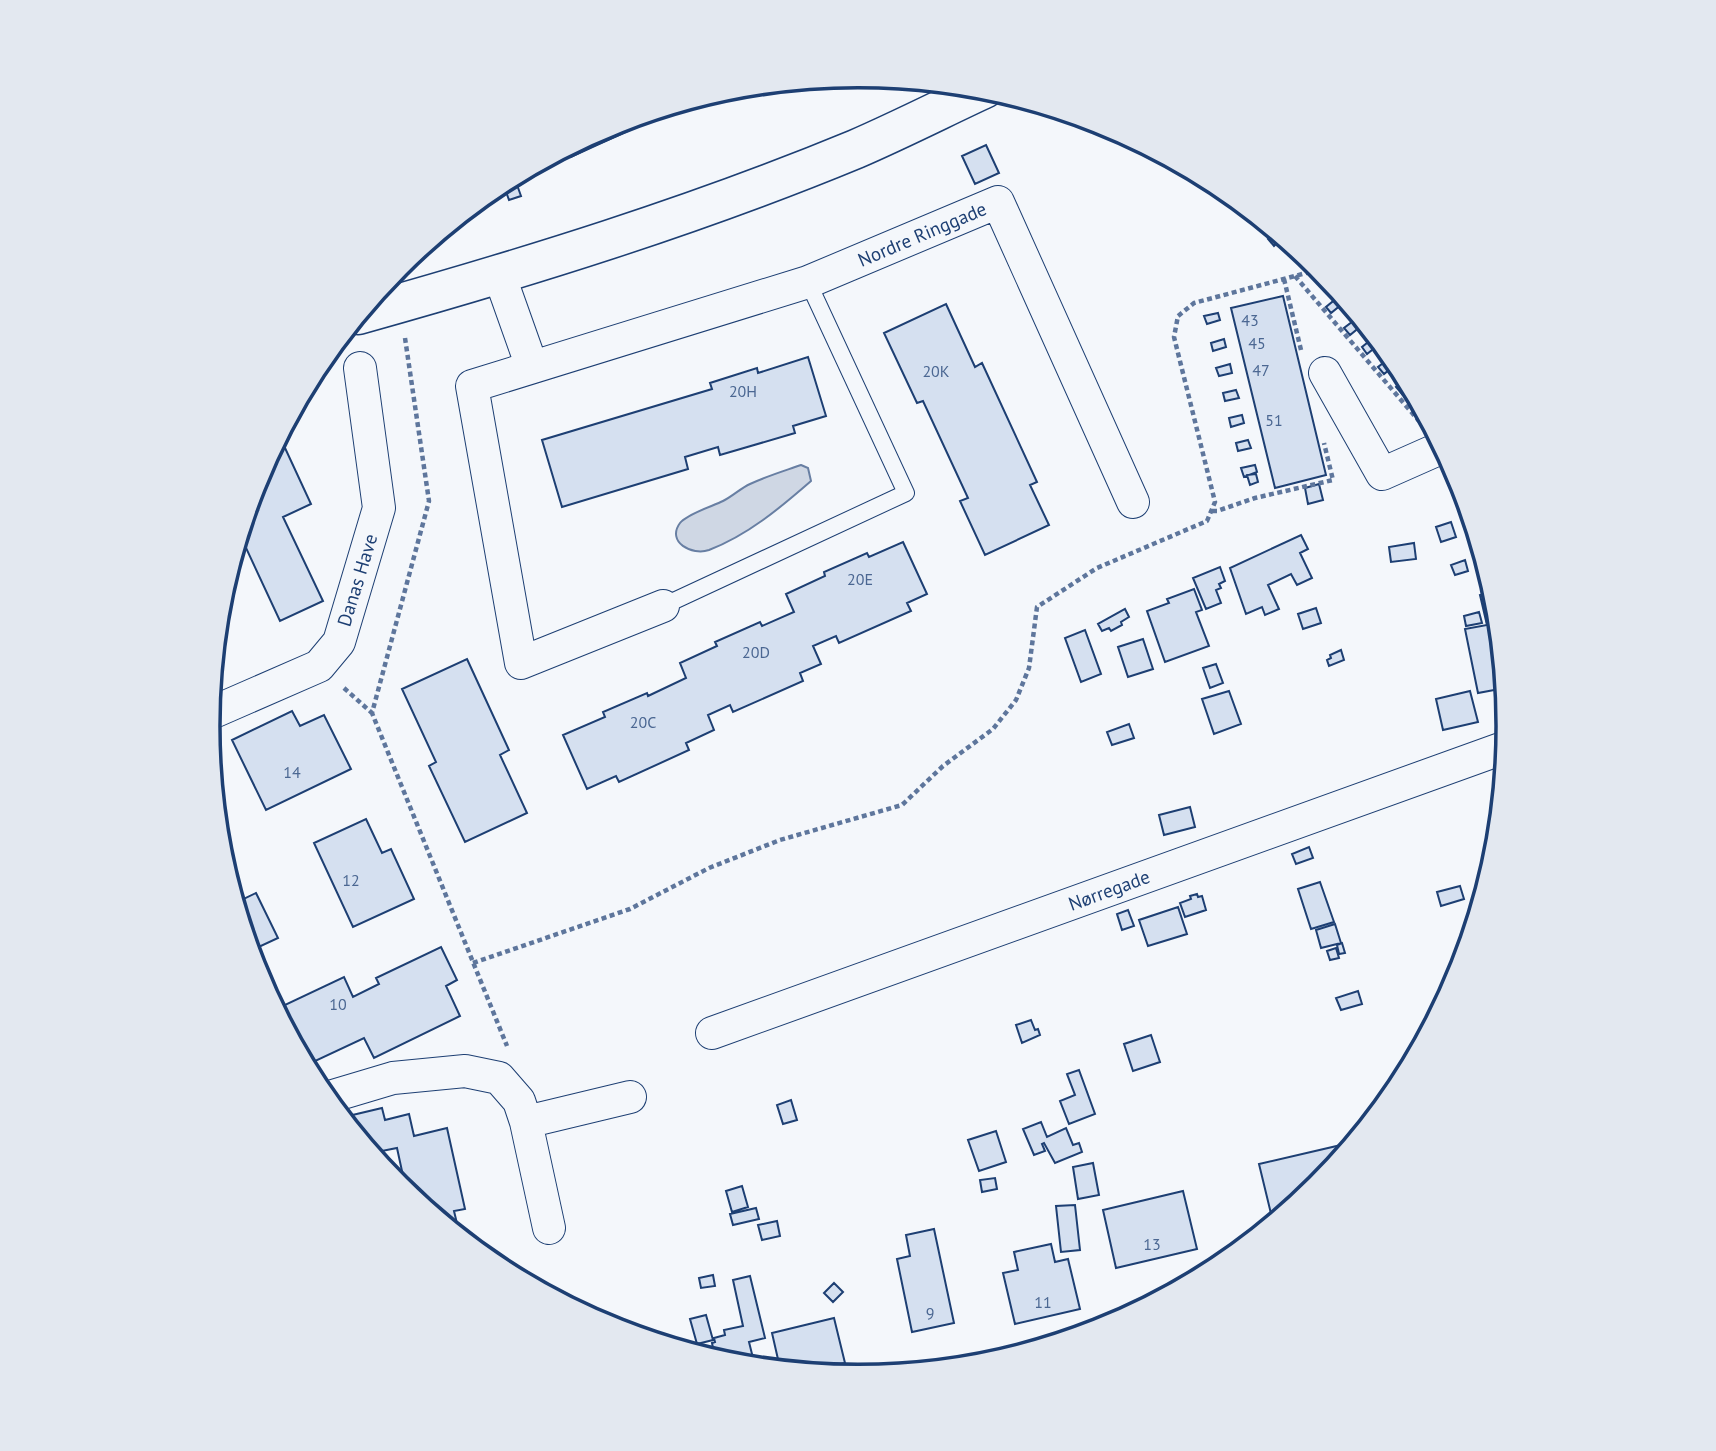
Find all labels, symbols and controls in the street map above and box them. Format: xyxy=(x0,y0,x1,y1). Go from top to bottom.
street label: Nordre Ringgade xyxy=(854,196,990,272)
house number: 43 xyxy=(1241,310,1259,330)
house number: 45 xyxy=(1248,333,1266,353)
house number: 47 xyxy=(1252,360,1270,380)
house number: 20K xyxy=(922,361,950,381)
house number: 20H xyxy=(729,381,757,401)
house number: 51 xyxy=(1265,410,1283,430)
street label: Danas Have xyxy=(332,531,382,629)
house number: 20E xyxy=(847,569,873,589)
house number: 20D xyxy=(742,642,770,662)
house number: 20C xyxy=(630,712,656,732)
house number: 14 xyxy=(283,762,301,782)
street label: Nørregade xyxy=(1065,864,1153,916)
house number: 12 xyxy=(342,870,360,890)
house number: 10 xyxy=(329,994,347,1014)
house number: 13 xyxy=(1143,1234,1161,1254)
house number: 11 xyxy=(1034,1292,1052,1312)
house number: 9 xyxy=(926,1303,934,1323)

